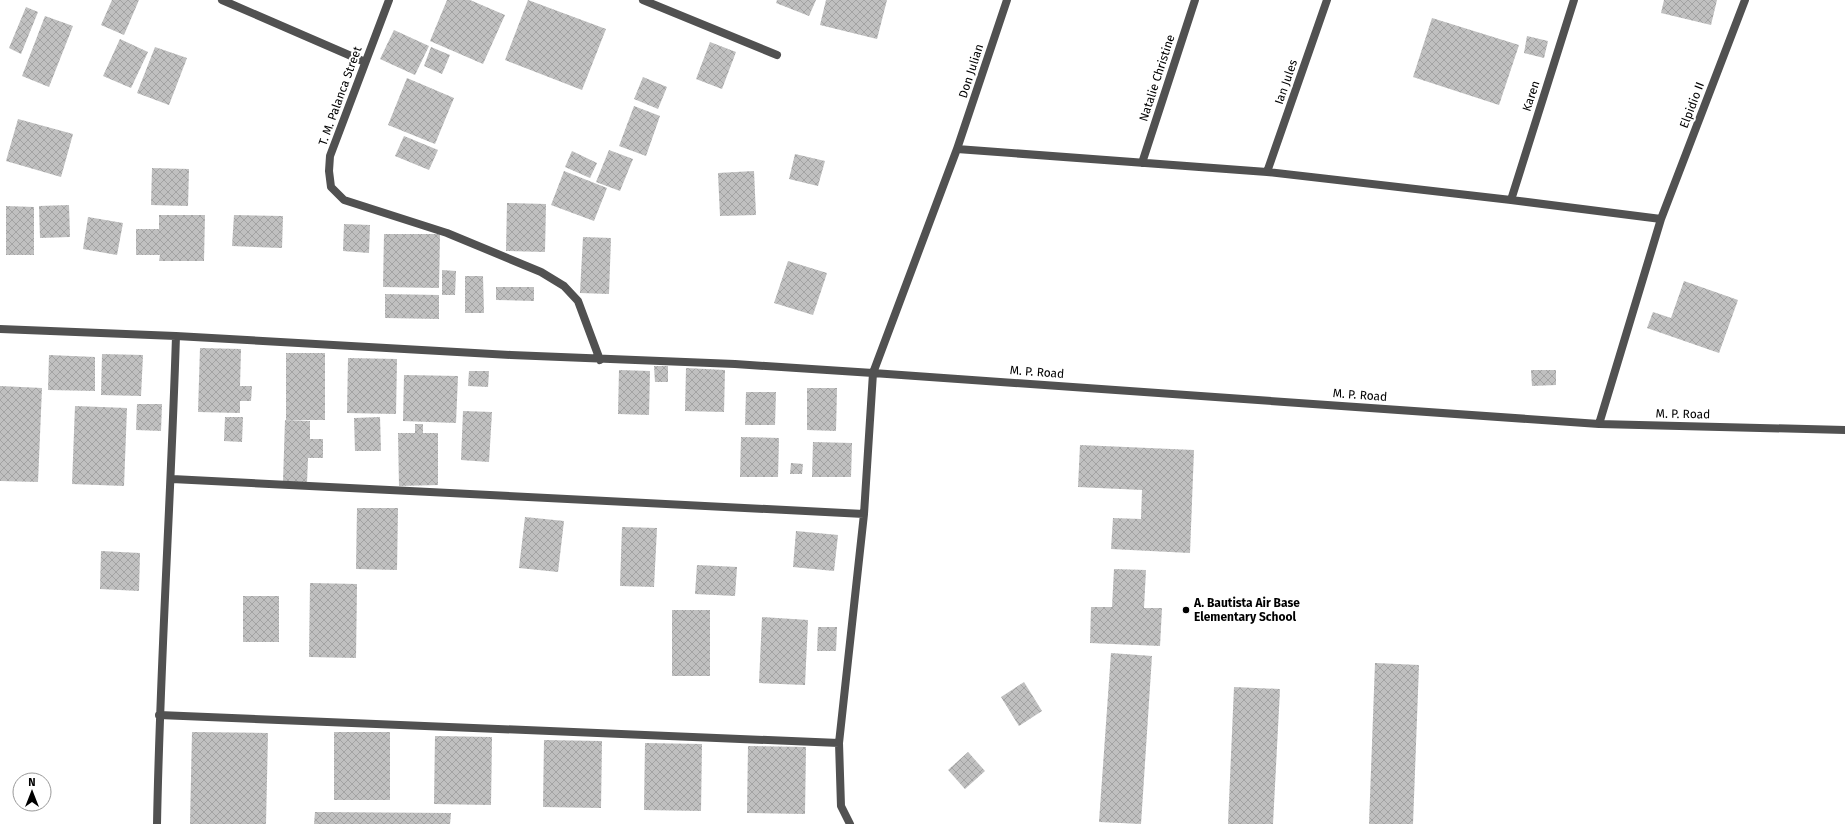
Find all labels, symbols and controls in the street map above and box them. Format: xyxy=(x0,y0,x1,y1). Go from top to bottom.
street label: Natalie Christine xyxy=(1136,33,1178,123)
street label: Don Julian xyxy=(956,42,986,100)
street label: T. M. Palanca Street xyxy=(316,44,365,148)
street label: Ian Jules xyxy=(1272,57,1300,106)
street label: Karen xyxy=(1519,79,1543,113)
street label: Elpidio II xyxy=(1677,80,1707,130)
street label: M. P. Road xyxy=(1009,363,1065,381)
street label: M. P. Road xyxy=(1332,386,1388,404)
street label: M. P. Road xyxy=(1656,407,1710,421)
place label: A. Bautista Air Base Elementary School xyxy=(1193,596,1300,624)
marker: A. Bautista Air Base Elementary School xyxy=(1181,605,1191,615)
north arrow xyxy=(12,772,52,812)
text: N xyxy=(28,776,36,789)

